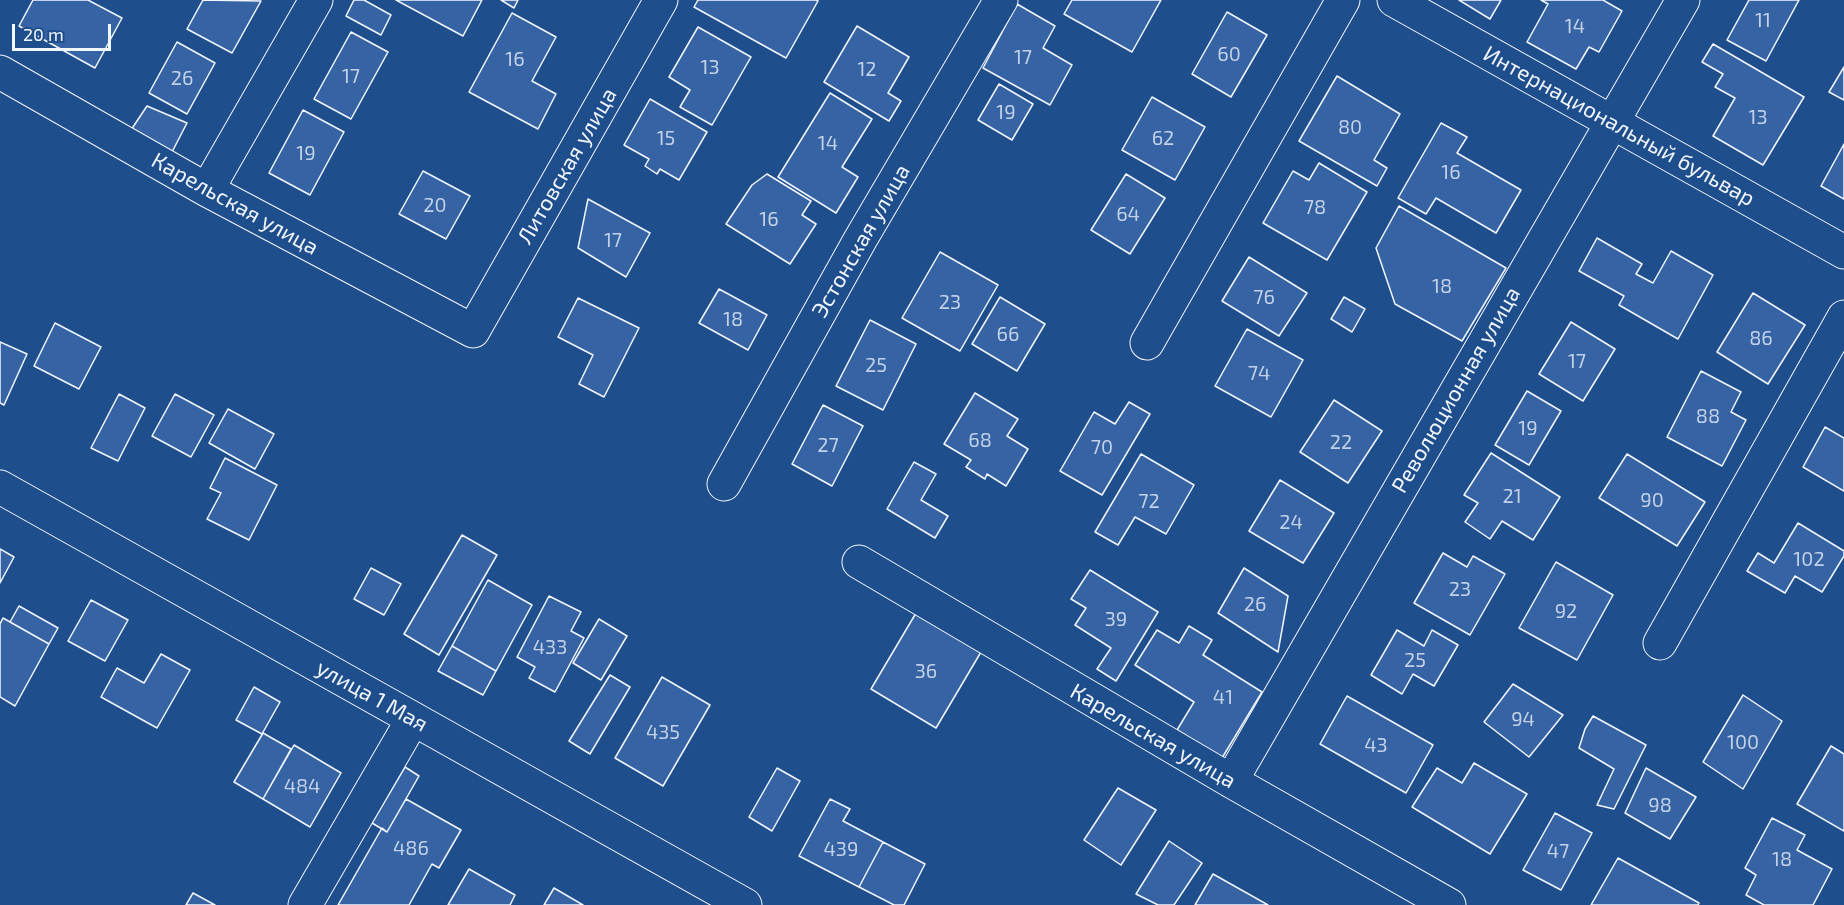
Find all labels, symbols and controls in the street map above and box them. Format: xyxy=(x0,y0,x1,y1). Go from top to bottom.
house number: 11 xyxy=(1755,8,1771,32)
scale bar xyxy=(15,12,114,50)
house number: 14 xyxy=(1565,14,1585,38)
text: 20 m xyxy=(23,23,64,45)
street label: Интернациональный бульвар xyxy=(1479,40,1759,212)
house number: 60 xyxy=(1217,42,1241,66)
house number: 17 xyxy=(1014,45,1032,69)
house number: 16 xyxy=(505,47,525,71)
house number: 13 xyxy=(700,55,720,79)
house number: 12 xyxy=(857,57,877,81)
house number: 17 xyxy=(342,64,360,88)
house number: 26 xyxy=(171,66,193,90)
street label: Литовская улица xyxy=(512,83,622,249)
house number: 19 xyxy=(996,100,1016,124)
house number: 13 xyxy=(1748,105,1768,129)
house number: 80 xyxy=(1338,115,1362,139)
house number: 15 xyxy=(657,126,675,150)
house number: 62 xyxy=(1152,126,1174,150)
house number: 14 xyxy=(818,131,838,155)
house number: 19 xyxy=(296,141,316,165)
street label: Карельская улица xyxy=(147,147,323,261)
street label: Эстонская улица xyxy=(806,160,916,322)
house number: 16 xyxy=(1441,160,1461,184)
house number: 20 xyxy=(423,193,447,217)
house number: 78 xyxy=(1304,195,1326,219)
house number: 64 xyxy=(1116,202,1140,226)
house number: 16 xyxy=(759,207,779,231)
house number: 17 xyxy=(604,228,622,252)
house number: 18 xyxy=(1432,274,1452,298)
street label: Революционная улица xyxy=(1386,282,1526,498)
house number: 76 xyxy=(1253,285,1275,309)
house number: 23 xyxy=(939,290,961,314)
house number: 18 xyxy=(723,307,743,331)
house number: 66 xyxy=(997,322,1019,346)
house number: 86 xyxy=(1749,326,1773,350)
house number: 17 xyxy=(1568,349,1586,373)
house number: 25 xyxy=(865,353,887,377)
house number: 74 xyxy=(1248,361,1270,385)
house number: 88 xyxy=(1696,404,1720,428)
house number: 19 xyxy=(1518,416,1538,440)
house number: 68 xyxy=(968,428,992,452)
house number: 22 xyxy=(1330,430,1352,454)
house number: 27 xyxy=(817,433,839,457)
house number: 70 xyxy=(1091,435,1113,459)
house number: 21 xyxy=(1502,484,1522,508)
house number: 90 xyxy=(1640,488,1664,512)
house number: 72 xyxy=(1138,489,1160,513)
house number: 24 xyxy=(1279,510,1303,534)
house number: 102 xyxy=(1793,547,1825,571)
house number: 23 xyxy=(1449,577,1471,601)
house number: 26 xyxy=(1244,592,1266,616)
house number: 92 xyxy=(1555,599,1577,623)
house number: 39 xyxy=(1105,607,1127,631)
house number: 433 xyxy=(533,635,567,659)
house number: 25 xyxy=(1404,648,1426,672)
street label: улица 1 Мая xyxy=(312,655,432,737)
house number: 36 xyxy=(915,659,937,683)
street label: Карельская улица xyxy=(1066,678,1240,794)
house number: 41 xyxy=(1213,685,1233,709)
house number: 94 xyxy=(1511,707,1535,731)
house number: 435 xyxy=(646,720,680,744)
house number: 100 xyxy=(1727,730,1759,754)
house number: 43 xyxy=(1364,733,1388,757)
house number: 484 xyxy=(284,774,320,798)
house number: 98 xyxy=(1648,793,1672,817)
house number: 486 xyxy=(393,836,429,860)
house number: 439 xyxy=(824,837,858,861)
house number: 47 xyxy=(1547,839,1569,863)
house number: 18 xyxy=(1772,847,1792,871)

